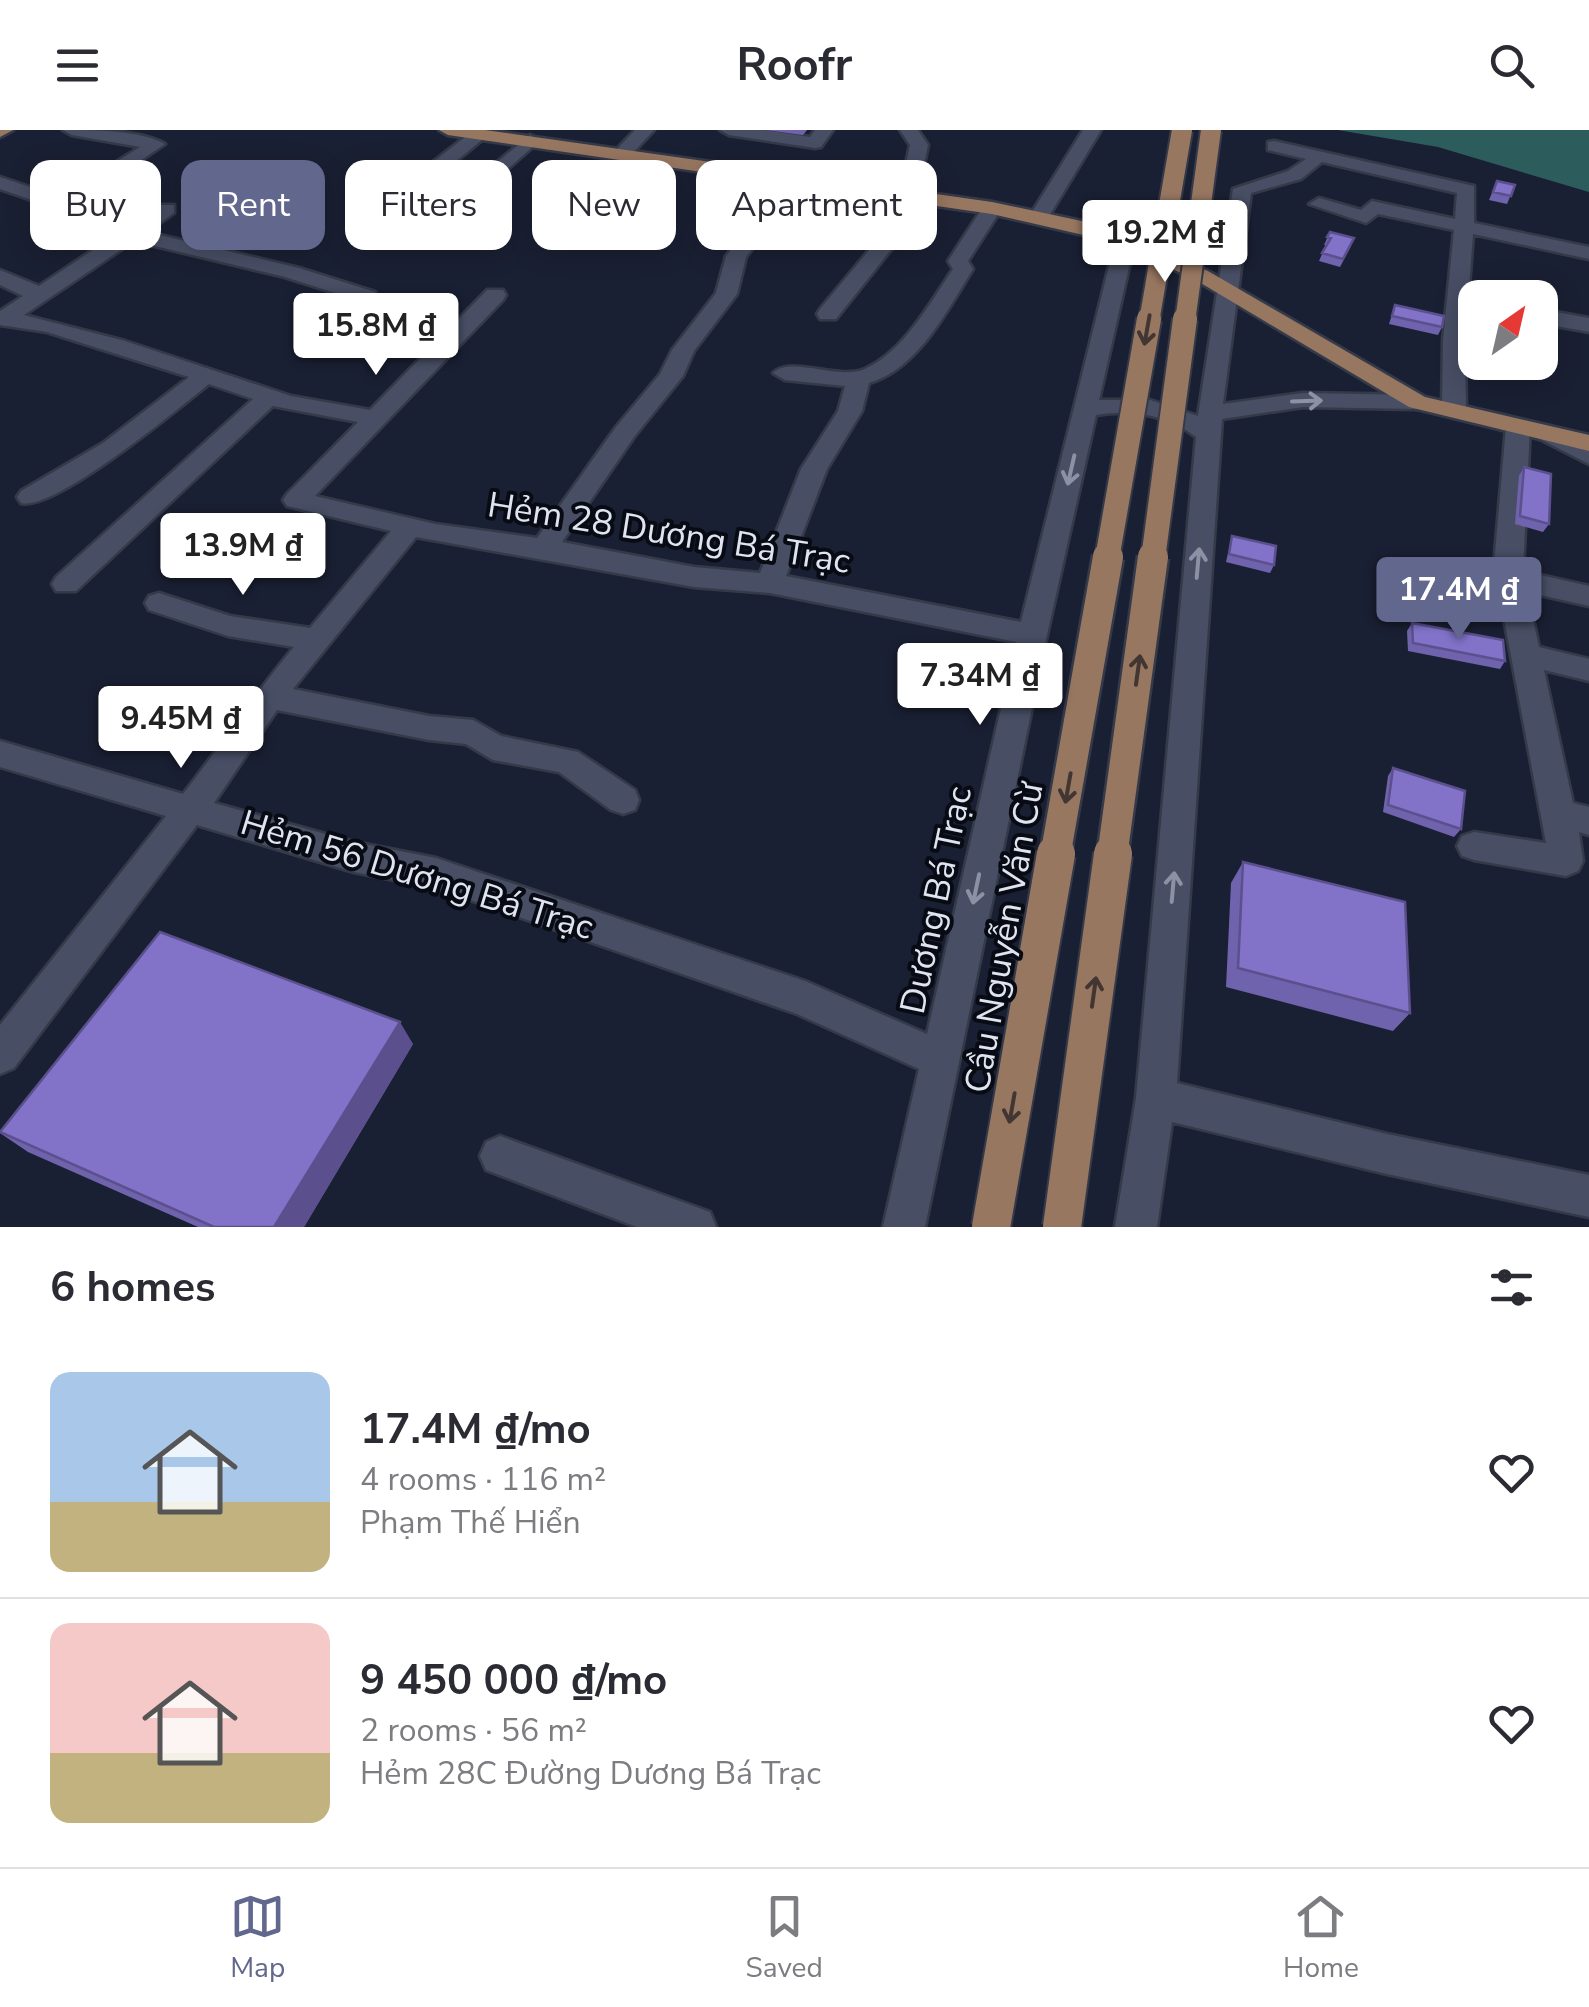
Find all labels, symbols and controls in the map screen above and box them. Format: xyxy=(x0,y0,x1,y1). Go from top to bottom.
text: Roofr xyxy=(737,35,852,96)
icon: menu xyxy=(50,38,105,93)
icon: search xyxy=(1484,38,1539,93)
chip: Buy xyxy=(30,160,161,250)
chip: Rent xyxy=(181,160,325,250)
chip: Filters xyxy=(345,160,512,250)
chip: New xyxy=(532,160,676,250)
chip: Apartment xyxy=(696,160,937,250)
pin: 19.2M ₫ xyxy=(1073,200,1257,285)
text: 19.2M ₫ xyxy=(1104,211,1226,254)
north arrow xyxy=(1458,280,1558,380)
map controls xyxy=(1458,280,1558,380)
pin: 15.8M ₫ xyxy=(284,293,468,378)
text: 15.8M ₫ xyxy=(315,304,437,347)
one-way arrow xyxy=(1137,313,1156,345)
one-way arrow xyxy=(1290,391,1322,410)
one-way arrow xyxy=(1061,453,1079,485)
street label: Hẻm 28 Dương Bá Trạc xyxy=(484,481,854,585)
pin: 13.9M ₫ xyxy=(151,513,335,598)
text: 13.9M ₫ xyxy=(182,524,304,567)
one-way arrow xyxy=(1189,547,1208,579)
pin: 17.4M ₫ xyxy=(1367,557,1551,642)
text: 17.4M ₫ xyxy=(1398,568,1520,611)
pin: 7.34M ₫ xyxy=(888,643,1072,728)
text: 7.34M ₫ xyxy=(919,654,1041,697)
one-way arrow xyxy=(1129,654,1147,686)
pin: 9.45M ₫ xyxy=(89,686,273,771)
text: 9.45M ₫ xyxy=(120,697,242,740)
one-way arrow xyxy=(1058,771,1077,803)
street label: Cầu Nguyễn Văn Cừ xyxy=(954,777,1055,1097)
street label: Dương Bá Trạc xyxy=(889,782,983,1018)
street label: Hẻm 56 Dương Bá Trạc xyxy=(235,799,599,951)
one-way arrow xyxy=(1163,871,1182,903)
one-way arrow xyxy=(966,873,985,905)
one-way arrow xyxy=(1085,976,1104,1008)
one-way arrow xyxy=(1002,1091,1021,1124)
text: 6 homes xyxy=(50,1259,215,1316)
icon: filters xyxy=(1484,1260,1539,1315)
text: 17.4M ₫/mo xyxy=(360,1401,591,1458)
icon: home xyxy=(130,1412,250,1532)
icon: heart xyxy=(1484,1445,1539,1500)
text: 4 rooms · 116 m² xyxy=(360,1458,606,1501)
text: Phạm Thế Hiển xyxy=(360,1501,581,1544)
text: 9 450 000 ₫/mo xyxy=(360,1652,667,1709)
icon: home xyxy=(130,1663,250,1783)
icon: heart xyxy=(1484,1696,1539,1751)
text: 2 rooms · 56 m² xyxy=(360,1709,587,1752)
text: Hẻm 28C Đường Dương Bá Trạc xyxy=(360,1752,821,1795)
tab: Map xyxy=(230,1889,285,1987)
tab: Saved xyxy=(745,1889,823,1987)
tab: Home xyxy=(1283,1889,1359,1987)

